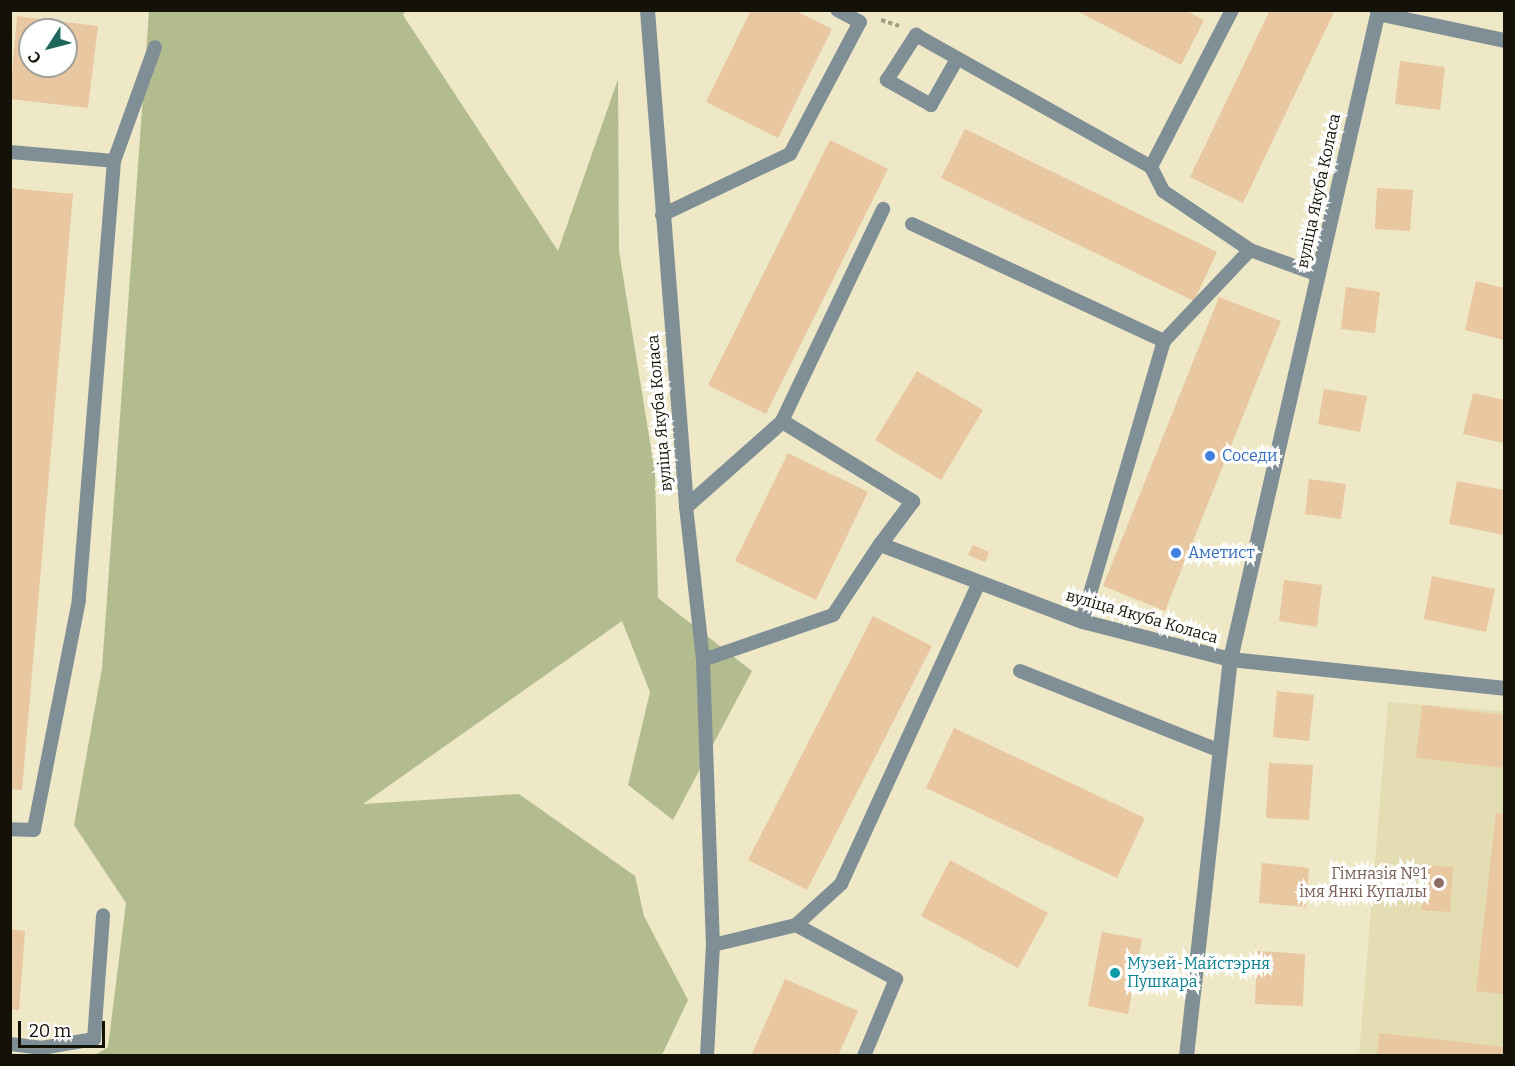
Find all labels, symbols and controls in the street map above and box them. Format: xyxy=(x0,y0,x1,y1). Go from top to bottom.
north arrow xyxy=(18,18,78,78)
text: С xyxy=(24,48,45,67)
street label: вуліца Якуба Коласа xyxy=(1293,112,1345,270)
street label: вуліца Якуба Коласа xyxy=(644,334,676,492)
place label: Соседи xyxy=(1222,446,1278,466)
marker: Соседи xyxy=(1203,449,1217,463)
place label: Аметист xyxy=(1188,543,1255,563)
marker: Аметист xyxy=(1169,546,1183,560)
street label: вуліца Якуба Коласа xyxy=(1064,586,1220,648)
place label: Гімназія №1 імя Янкі Купалы xyxy=(1299,864,1427,902)
marker: Гімназія №1 імя Янкі Купалы xyxy=(1432,876,1446,890)
place label: Музей-Майстэрня Пушкара xyxy=(1127,954,1270,992)
marker: Музей-Майстэрня Пушкара xyxy=(1108,966,1122,980)
scale bar xyxy=(21,1009,108,1047)
text: 20 m xyxy=(29,1020,71,1042)

